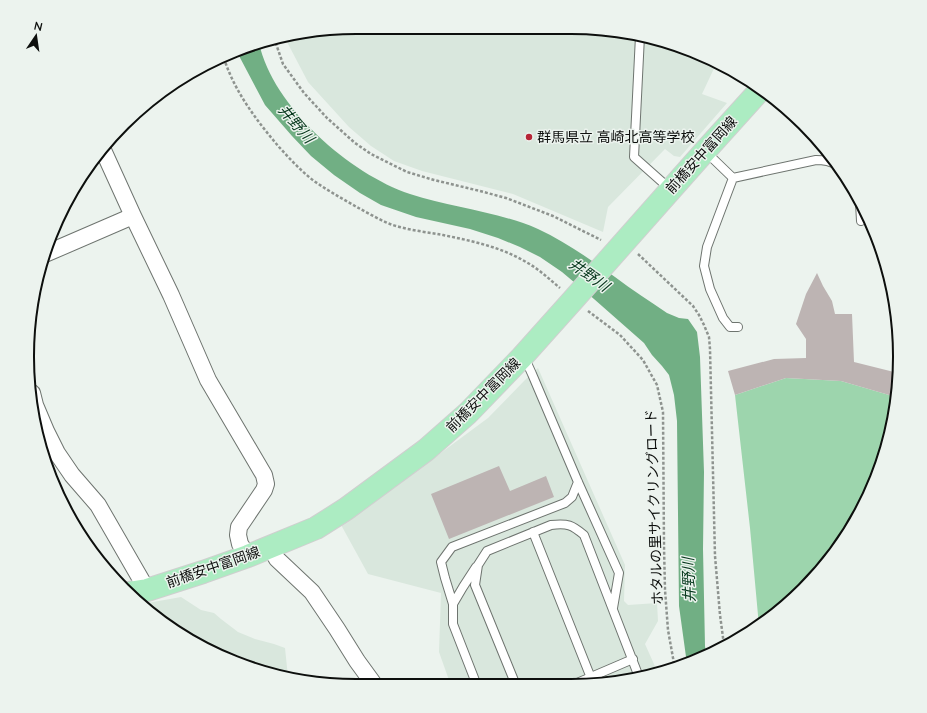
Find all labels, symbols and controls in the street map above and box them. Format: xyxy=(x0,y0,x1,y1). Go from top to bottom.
north arrow xyxy=(16,16,56,56)
text: N xyxy=(33,18,44,33)
water label: 井野川 xyxy=(275,100,320,148)
street label: 前橋安中富岡線 xyxy=(662,113,740,197)
place label: 群馬県立 高崎北高等学校 xyxy=(537,128,695,145)
marker: 群馬県立 高崎北高等学校 xyxy=(524,132,534,142)
water label: 井野川 xyxy=(566,254,615,296)
street label: 前橋安中富岡線 xyxy=(442,354,523,435)
street label: ホタルの里サイクリングロード xyxy=(642,409,665,605)
street label: 前橋安中富岡線 xyxy=(164,543,262,591)
water label: 井野川 xyxy=(678,555,698,603)

